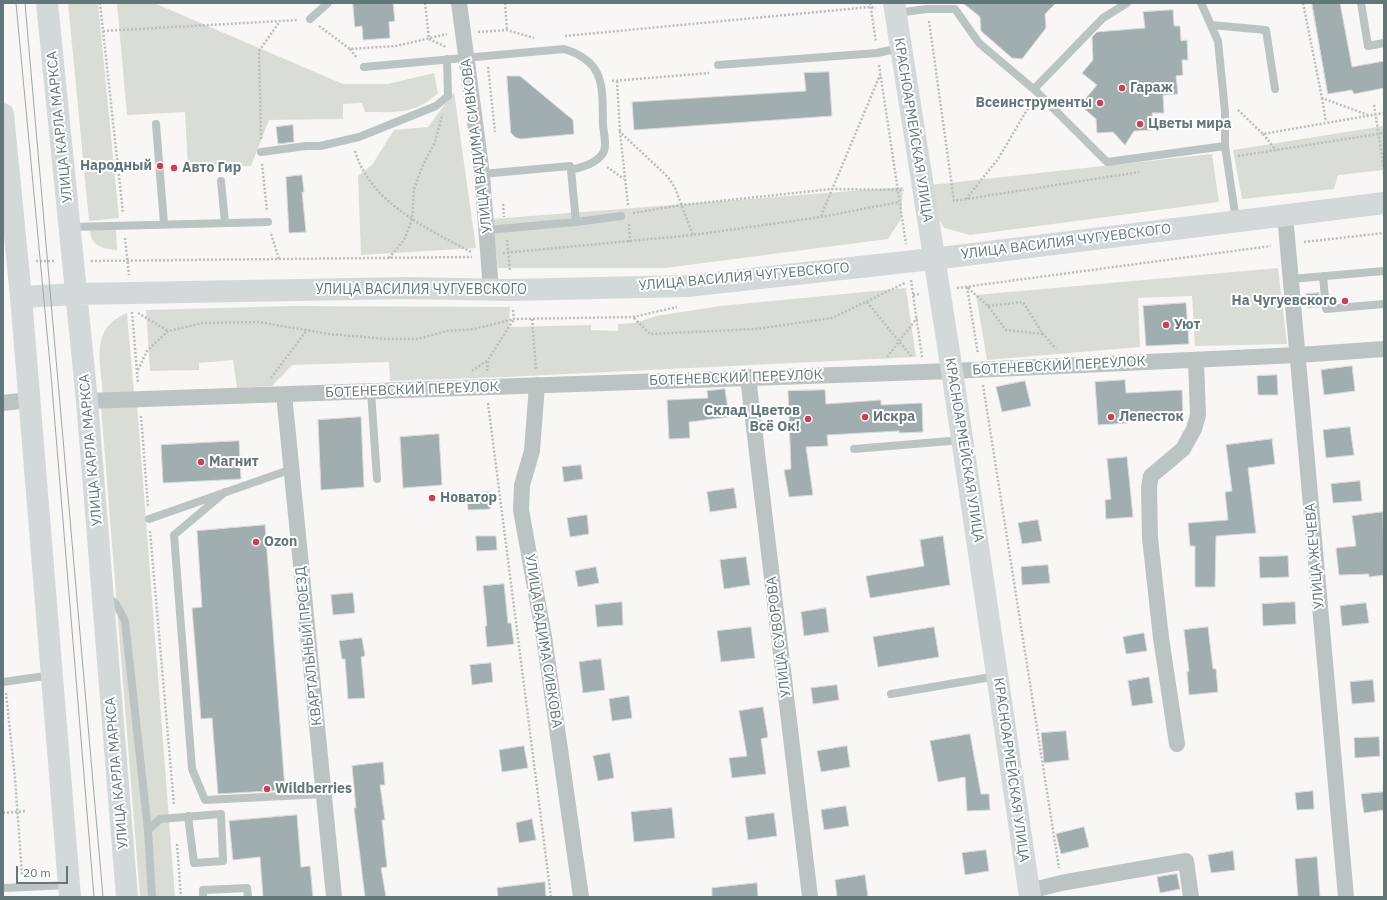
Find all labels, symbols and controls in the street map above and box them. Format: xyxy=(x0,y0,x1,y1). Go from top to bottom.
street label: КРАСНОАРМЕЙСКАЯ УЛИЦА xyxy=(890,37,936,223)
street label: УЛИЦА КАРЛА МАРКСА xyxy=(44,50,76,204)
street label: УЛИЦА ВАДИМА СИВКОВА xyxy=(458,58,496,234)
place label: Гараж xyxy=(1130,80,1173,96)
marker: Гараж xyxy=(1117,83,1127,93)
place label: Всеинструменты xyxy=(976,95,1092,111)
marker: Всеинструменты xyxy=(1095,98,1105,108)
place label: Цветы мира xyxy=(1148,116,1231,132)
marker: Цветы мира xyxy=(1135,119,1145,129)
place label: Народный xyxy=(80,158,152,174)
place label: Авто Гир xyxy=(182,160,241,176)
marker: Народный xyxy=(155,161,165,171)
marker: Авто Гир xyxy=(169,163,179,173)
street label: УЛИЦА ВАСИЛИЯ ЧУГУЕВСКОГО xyxy=(960,221,1172,263)
street label: УЛИЦА ВАСИЛИЯ ЧУГУЕВСКОГО xyxy=(638,259,850,295)
street label: УЛИЦА ВАСИЛИЯ ЧУГУЕВСКОГО xyxy=(315,282,527,298)
place label: На Чугуевского xyxy=(1232,293,1337,309)
marker: На Чугуевского xyxy=(1340,296,1350,306)
place label: Уют xyxy=(1174,317,1200,333)
marker: Уют xyxy=(1161,320,1171,330)
street label: БОТЕНЕВСКИЙ ПЕРЕУЛОК xyxy=(972,353,1146,379)
street label: КРАСНОАРМЕЙСКАЯ УЛИЦА xyxy=(941,357,987,543)
street label: БОТЕНЕВСКИЙ ПЕРЕУЛОК xyxy=(649,367,823,389)
street label: УЛИЦА КАРЛА МАРКСА xyxy=(76,373,106,527)
street label: БОТЕНЕВСКИЙ ПЕРЕУЛОК xyxy=(325,379,499,401)
place label: Склад Цветов Всё Ок! xyxy=(704,403,800,436)
place label: Искра xyxy=(873,409,915,425)
place label: Лепесток xyxy=(1119,409,1184,425)
marker: Искра xyxy=(860,412,870,422)
marker: Лепесток xyxy=(1106,412,1116,422)
marker: Склад Цветов Всё Ок! xyxy=(803,414,813,424)
place label: Магнит xyxy=(209,454,259,470)
marker: Магнит xyxy=(196,457,206,467)
place label: Новатор xyxy=(440,490,497,506)
marker: Новатор xyxy=(427,493,437,503)
street label: УЛИЦА ЖЕЧЕВА xyxy=(1302,502,1328,610)
place label: Ozon xyxy=(264,534,297,550)
marker: Ozon xyxy=(251,537,261,547)
street label: УЛИЦА ВАДИМА СИВКОВА xyxy=(521,553,565,729)
street label: КВАРТАЛЬНЫЙ ПРОЕЗД xyxy=(292,565,326,727)
street label: УЛИЦА СУВОРОВА xyxy=(763,575,795,699)
street label: КРАСНОАРМЕЙСКАЯ УЛИЦА xyxy=(990,676,1032,864)
street label: УЛИЦА КАРЛА МАРКСА xyxy=(102,696,132,850)
place label: Wildberries xyxy=(275,781,352,797)
marker: Wildberries xyxy=(262,784,272,794)
scale bar xyxy=(18,858,70,884)
text: 20 m xyxy=(23,865,51,880)

